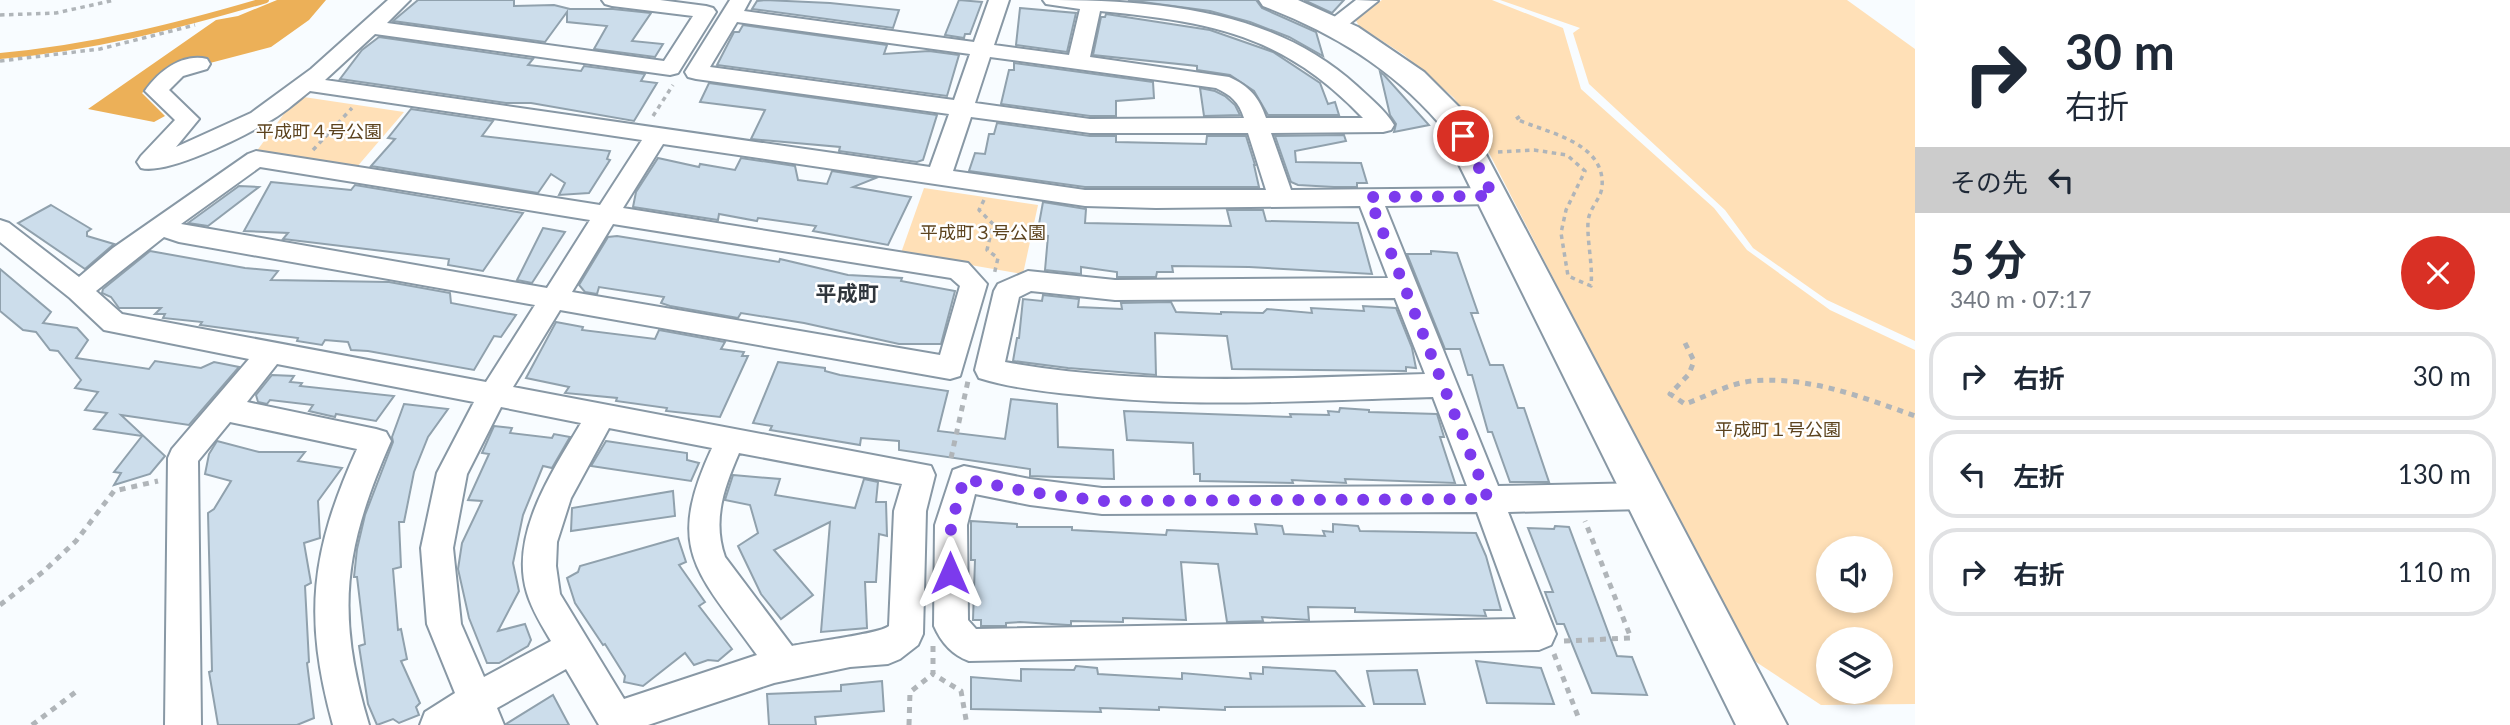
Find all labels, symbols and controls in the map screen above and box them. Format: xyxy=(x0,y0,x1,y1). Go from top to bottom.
text: 30 m xyxy=(2065,22,2175,80)
icon: right xyxy=(1950,28,2041,119)
text: 右折 xyxy=(2065,86,2129,125)
pin xyxy=(1433,106,1493,166)
icon: arrive xyxy=(1444,117,1482,155)
park label: 平成町４号公園 xyxy=(256,120,382,142)
icon: left xyxy=(2042,161,2080,199)
text: その先 xyxy=(1950,166,2028,198)
park label: 平成町３号公園 xyxy=(920,221,1046,243)
text: 5 分 xyxy=(1950,234,2027,284)
button: close xyxy=(2401,236,2475,310)
district label: 平成町 xyxy=(816,280,879,305)
text: 340 m · 07:17 xyxy=(1950,285,2092,313)
icon: right xyxy=(1954,357,1992,395)
text: 30 m xyxy=(2413,360,2471,392)
text: 右折 xyxy=(2013,362,2065,394)
park label: 平成町１号公園 xyxy=(1715,418,1841,440)
icon: left xyxy=(1954,455,1992,493)
text: 130 m xyxy=(2398,458,2471,490)
text: 左折 xyxy=(2013,460,2065,492)
position arrow xyxy=(913,536,987,610)
map controls xyxy=(1816,536,1893,704)
button: sound xyxy=(1816,536,1893,613)
icon: right xyxy=(1954,553,1992,591)
text: 110 m xyxy=(2398,556,2471,588)
text: 右折 xyxy=(2013,558,2065,590)
button: layers xyxy=(1816,627,1893,704)

